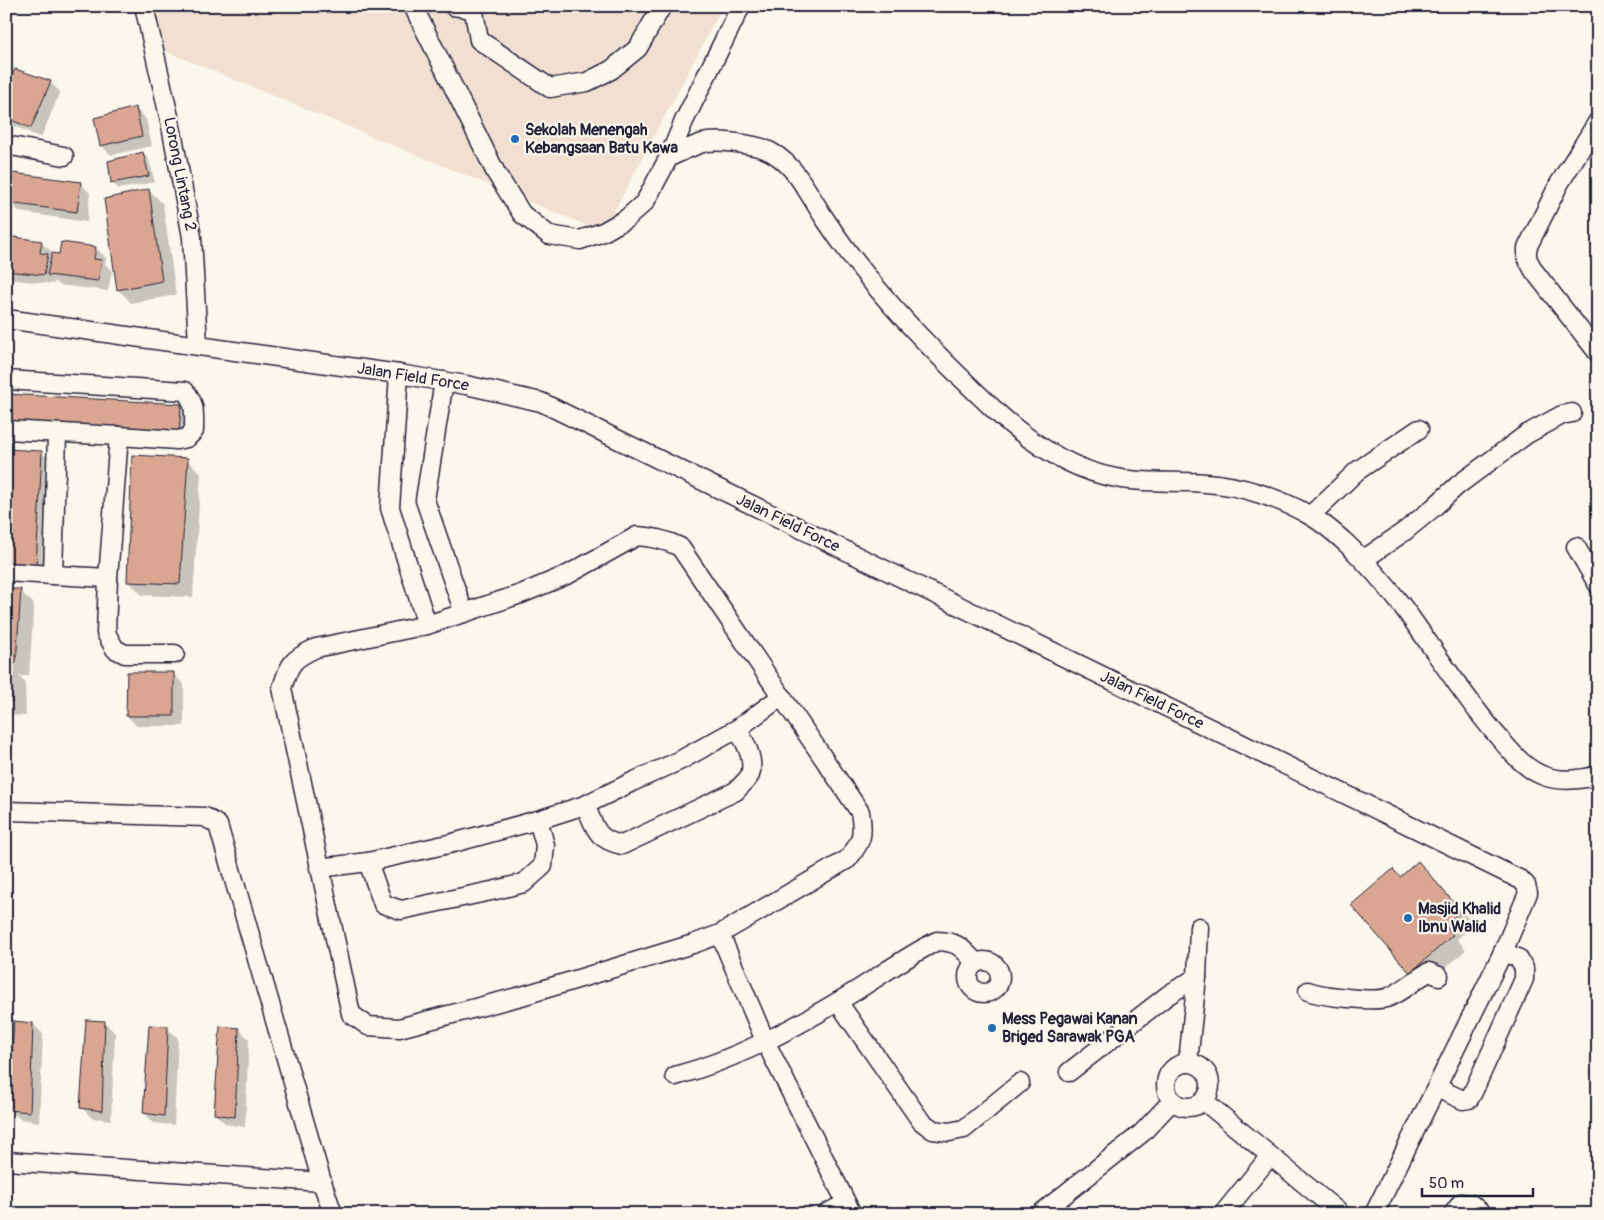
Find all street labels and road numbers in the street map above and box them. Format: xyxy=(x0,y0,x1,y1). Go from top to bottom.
street label: Lorong Lintang 2 xyxy=(159,115,201,233)
street label: Jalan Field Force xyxy=(356,358,470,396)
street label: Jalan Field Force xyxy=(733,489,843,557)
street label: Jalan Field Force xyxy=(1097,666,1207,734)

